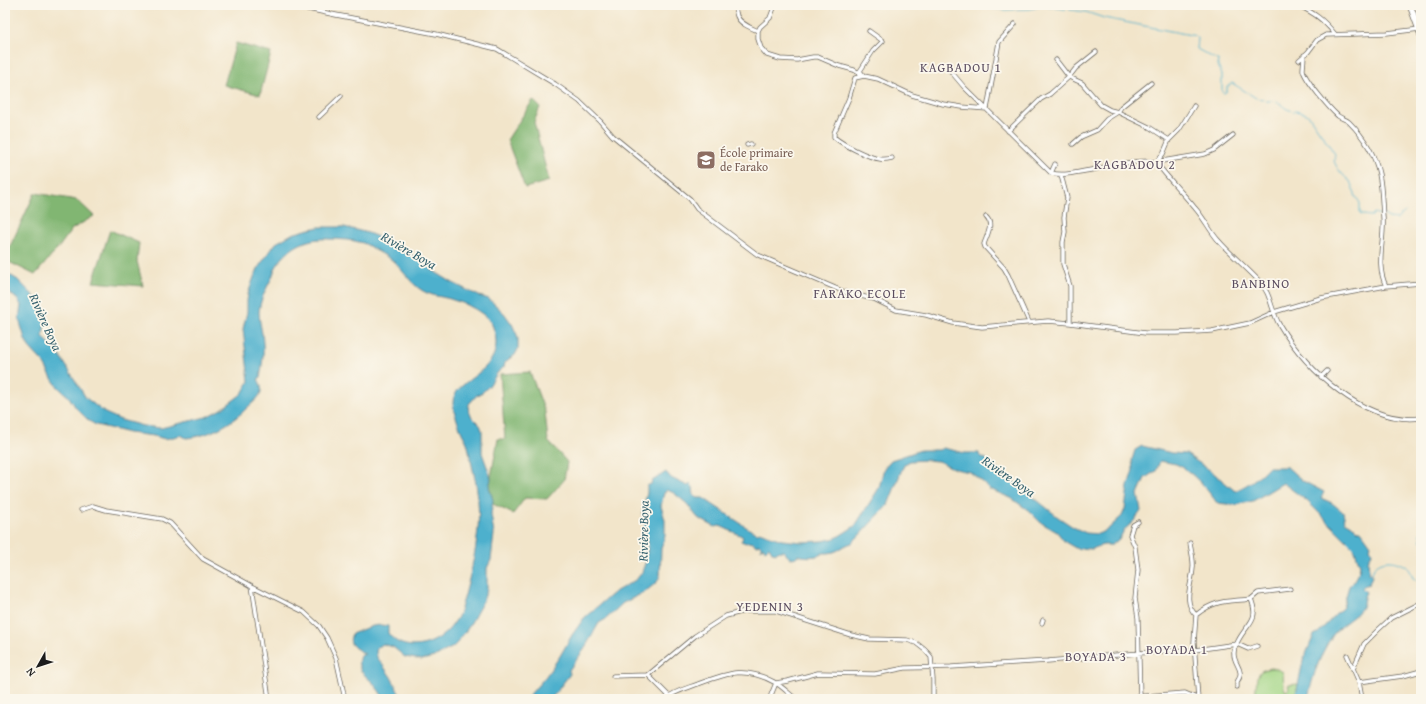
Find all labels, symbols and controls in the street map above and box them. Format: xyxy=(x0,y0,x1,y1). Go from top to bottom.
district label: KAGBADOU 1 xyxy=(920,58,1002,77)
place label: École primaire de Farako xyxy=(720,144,794,175)
school or university icon: École primaire de Farako xyxy=(695,149,717,171)
district label: KAGBADOU 2 xyxy=(1094,155,1176,174)
water label: Rivière Boya xyxy=(377,226,440,274)
district label: BANBINO xyxy=(1232,274,1290,293)
district label: FARAKO ECOLE xyxy=(813,284,907,303)
water label: Rivière Boya xyxy=(24,289,67,354)
water label: Rivière Boya xyxy=(977,450,1039,502)
water label: Rivière Boya xyxy=(633,500,654,563)
district label: YEDENIN 3 xyxy=(736,597,804,616)
district label: BOYADA 1 xyxy=(1146,640,1208,659)
north arrow xyxy=(18,646,58,686)
district label: BOYADA 3 xyxy=(1065,647,1127,666)
text: N xyxy=(21,664,39,680)

